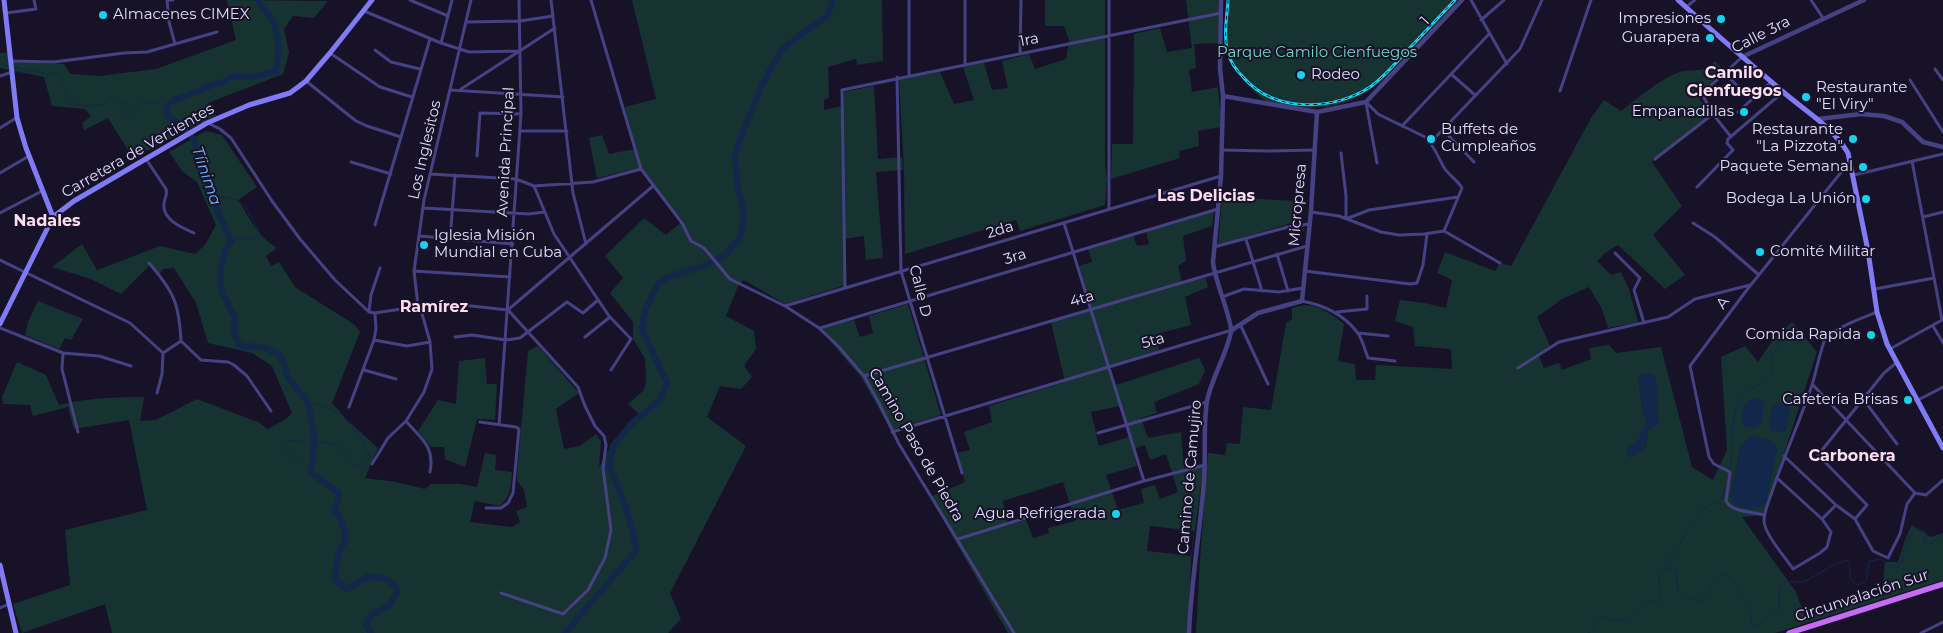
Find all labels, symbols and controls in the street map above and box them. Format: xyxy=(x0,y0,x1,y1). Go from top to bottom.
place label: Almacenes CIMEX xyxy=(113,6,250,24)
marker: Almacenes CIMEX xyxy=(97,9,109,21)
place label: Impresiones xyxy=(1618,10,1711,28)
street label: 1 xyxy=(1417,13,1433,29)
marker: Impresiones xyxy=(1715,13,1727,25)
street label: Calle 3ra xyxy=(1729,13,1793,57)
street label: 1ra xyxy=(1018,29,1040,51)
place label: Guarapera xyxy=(1622,29,1700,47)
marker: Guarapera xyxy=(1704,32,1716,44)
park label: Parque Camilo Cienfuegos xyxy=(1217,44,1417,62)
district label: Camilo Cienfuegos xyxy=(1686,63,1782,101)
place label: Rodeo xyxy=(1311,66,1360,84)
marker: Rodeo xyxy=(1295,69,1307,81)
place label: Restaurante "El Viry" xyxy=(1816,79,1907,114)
street label: Avenida Principal xyxy=(494,86,518,218)
marker: Restaurante "El Viry" xyxy=(1800,91,1812,103)
street label: Los Inglesitos xyxy=(405,99,445,201)
street label: Carretera de Vertientes xyxy=(59,100,217,202)
place label: Empanadillas xyxy=(1632,103,1734,121)
marker: Empanadillas xyxy=(1738,106,1750,118)
place label: Buffets de Cumpleaños xyxy=(1441,121,1536,156)
place label: Restaurante "La Pizzota" xyxy=(1752,121,1843,156)
marker: Buffets de Cumpleaños xyxy=(1425,133,1437,145)
marker: Restaurante "La Pizzota" xyxy=(1847,133,1859,145)
water label: Tíinima xyxy=(187,144,225,208)
place label: Paquete Semanal xyxy=(1719,158,1853,176)
marker: Paquete Semanal xyxy=(1857,161,1869,173)
street label: Micropresa xyxy=(1285,163,1311,247)
district label: Las Delicias xyxy=(1157,186,1255,206)
place label: Bodega La Unión xyxy=(1726,190,1856,208)
marker: Bodega La Unión xyxy=(1860,193,1872,205)
district label: Nadales xyxy=(13,211,81,231)
street label: 2da xyxy=(984,217,1016,243)
place label: Iglesia Misión Mundial en Cuba xyxy=(434,227,562,262)
marker: Iglesia Misión Mundial en Cuba xyxy=(418,239,430,251)
place label: Comité Militar xyxy=(1770,243,1875,261)
street label: 3ra xyxy=(1002,245,1028,269)
marker: Comité Militar xyxy=(1754,246,1766,258)
street label: Calle D xyxy=(905,263,935,319)
street label: 4ta xyxy=(1068,287,1096,311)
street label: A xyxy=(1713,293,1733,313)
district label: Ramírez xyxy=(400,297,468,317)
place label: Comida Rapida xyxy=(1746,326,1861,344)
street label: 5ta xyxy=(1139,329,1167,353)
marker: Comida Rapida xyxy=(1865,329,1877,341)
street label: Camino Paso de Piedra xyxy=(865,365,967,525)
place label: Cafetería Brisas xyxy=(1782,391,1898,409)
marker: Cafetería Brisas xyxy=(1902,394,1914,406)
street label: Camino de Camujiro xyxy=(1174,399,1206,555)
district label: Carbonera xyxy=(1808,446,1896,466)
place label: Agua Refrigerada xyxy=(975,505,1106,523)
marker: Agua Refrigerada xyxy=(1110,508,1122,520)
street label: Circunvalación Sur xyxy=(1793,566,1931,626)

